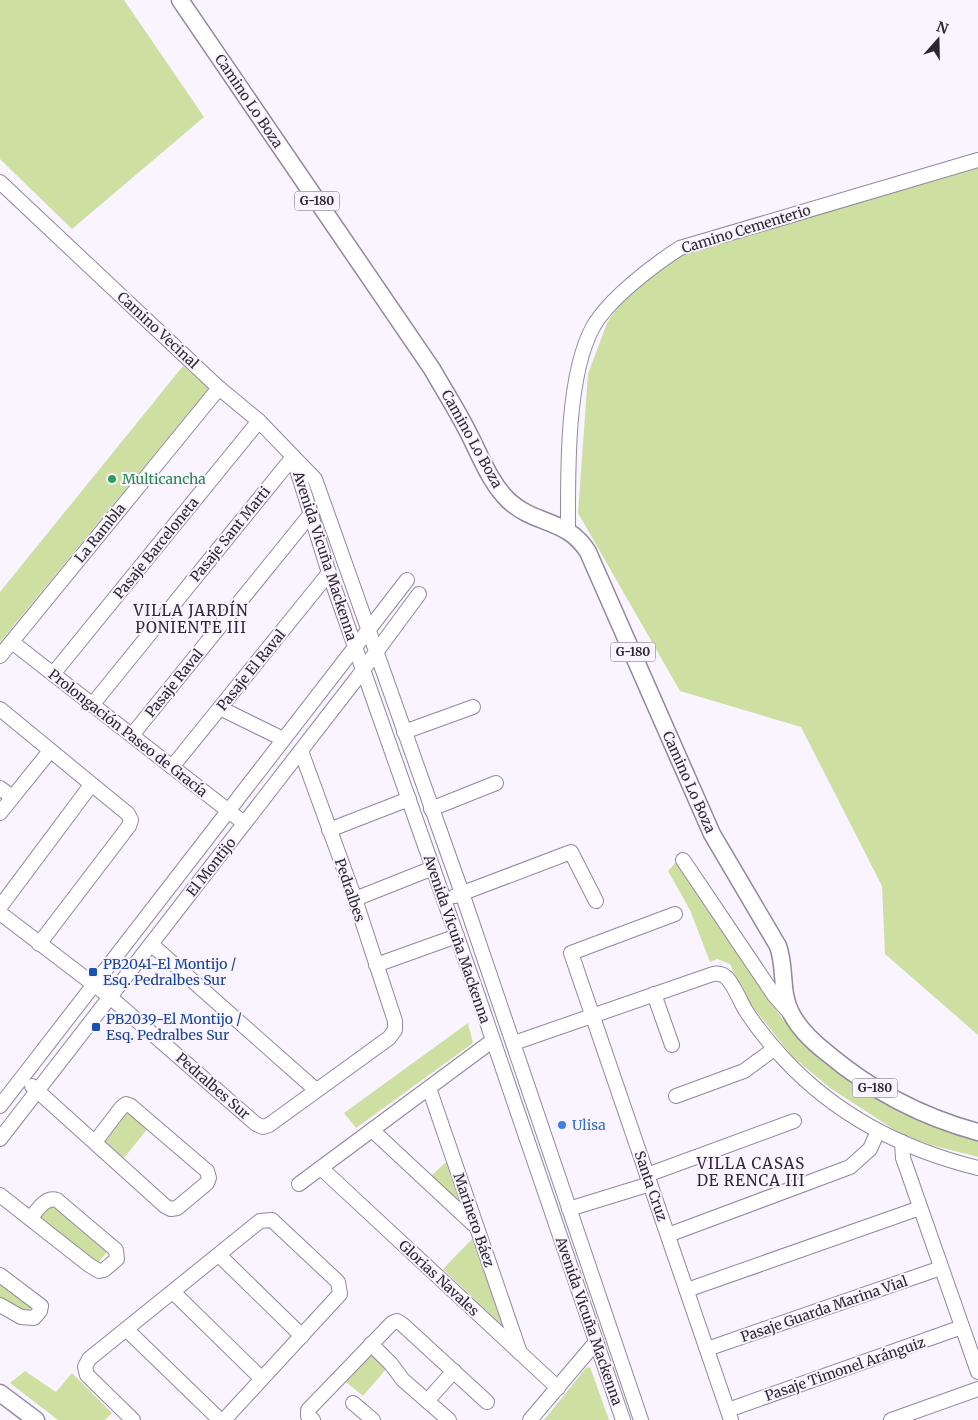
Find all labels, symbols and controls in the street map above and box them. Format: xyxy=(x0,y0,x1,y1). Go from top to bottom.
north arrow xyxy=(913,15,963,65)
text: N xyxy=(934,17,951,38)
street label: Camino Lo Boza xyxy=(211,51,287,152)
road number: G-180 xyxy=(294,192,340,210)
street label: Camino Cementerio xyxy=(679,201,813,257)
street label: Camino Vecinal xyxy=(114,288,203,373)
street label: Camino Lo Boza xyxy=(438,387,507,492)
street label: Avenida Vicuña Mackenna xyxy=(289,468,361,643)
place label: Multicancha xyxy=(122,470,206,488)
marker: Multicancha xyxy=(106,473,118,485)
street label: Pasaje Sant Marti xyxy=(186,482,274,585)
street label: Pasaje Barceloneta xyxy=(110,493,203,602)
street label: La Rambla xyxy=(71,499,130,566)
district label: VILLA JARDÍN PONIENTE III xyxy=(132,600,249,637)
street label: Pasaje El Raval xyxy=(213,625,290,714)
road number: G-180 xyxy=(610,642,656,662)
street label: Pasaje Raval xyxy=(141,645,207,721)
street label: Prolongación Paseo de Gracía xyxy=(45,665,212,801)
street label: Camino Lo Boza xyxy=(659,728,720,836)
street label: El Montijo xyxy=(182,834,240,900)
street label: Avenida Vicuña Mackenna xyxy=(419,851,494,1026)
street label: Pedralbes xyxy=(331,856,369,924)
place label: PB2041-El Montijo / Esq. Pedralbes Sur xyxy=(103,955,236,989)
marker: PB2041-El Montijo / Esq. Pedralbes Sur xyxy=(87,966,99,978)
place label: PB2039-El Montijo / Esq. Pedralbes Sur xyxy=(106,1010,242,1044)
marker: PB2039-El Montijo / Esq. Pedralbes Sur xyxy=(90,1021,102,1033)
street label: Pedralbes Sur xyxy=(172,1049,254,1123)
road number: G-180 xyxy=(852,1078,898,1098)
place label: Ulisa xyxy=(572,1116,606,1134)
marker: Ulisa xyxy=(556,1119,568,1131)
street label: Santa Cruz xyxy=(631,1148,672,1224)
district label: VILLA CASAS DE RENCA III xyxy=(696,1154,805,1190)
street label: Marinero Báez xyxy=(449,1171,499,1270)
street label: Avenida Vicuña Mackenna xyxy=(551,1233,626,1408)
street label: Glorias Navales xyxy=(395,1236,483,1320)
street label: Pasaje Guarda Marina Vial xyxy=(738,1272,910,1346)
street label: Pasaje Timonel Aránguiz xyxy=(762,1333,928,1405)

